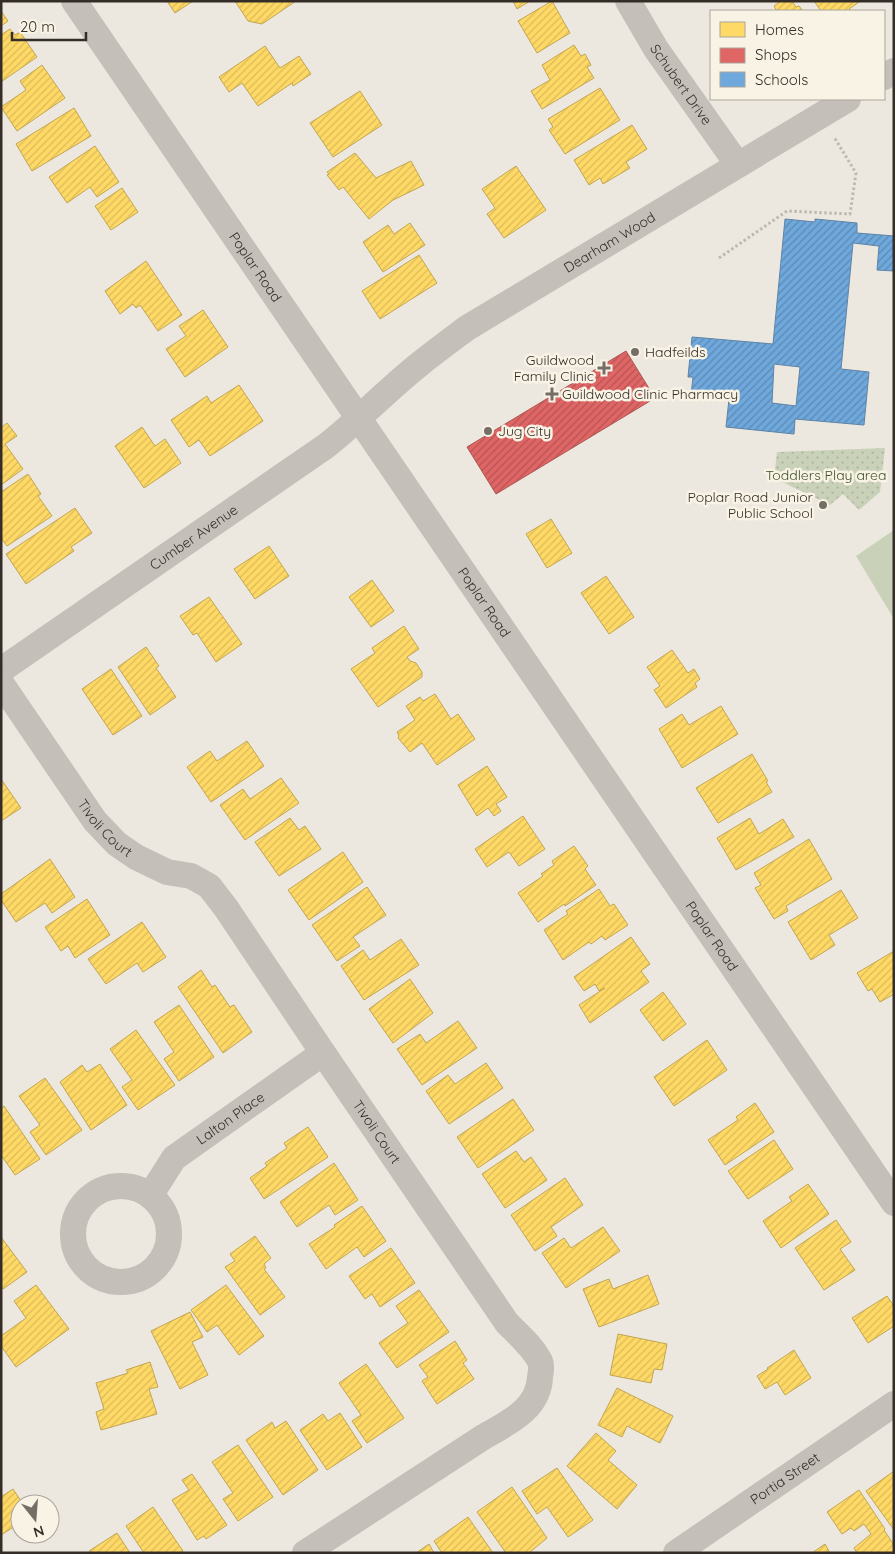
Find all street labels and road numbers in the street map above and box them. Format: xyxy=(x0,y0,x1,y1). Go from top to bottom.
street label: Schubert Drive xyxy=(646,41,716,129)
street label: Dearham Wood xyxy=(560,208,659,277)
street label: Poplar Road xyxy=(225,229,286,305)
street label: Cumber Avenue xyxy=(146,500,241,574)
street label: Poplar Road xyxy=(454,564,514,641)
street label: Tivoli Court xyxy=(74,796,136,861)
street label: Poplar Road xyxy=(682,898,742,975)
street label: Lalton Place xyxy=(193,1088,268,1148)
street label: Tivoli Court xyxy=(349,1097,405,1167)
street label: Portia Street xyxy=(747,1448,823,1509)

